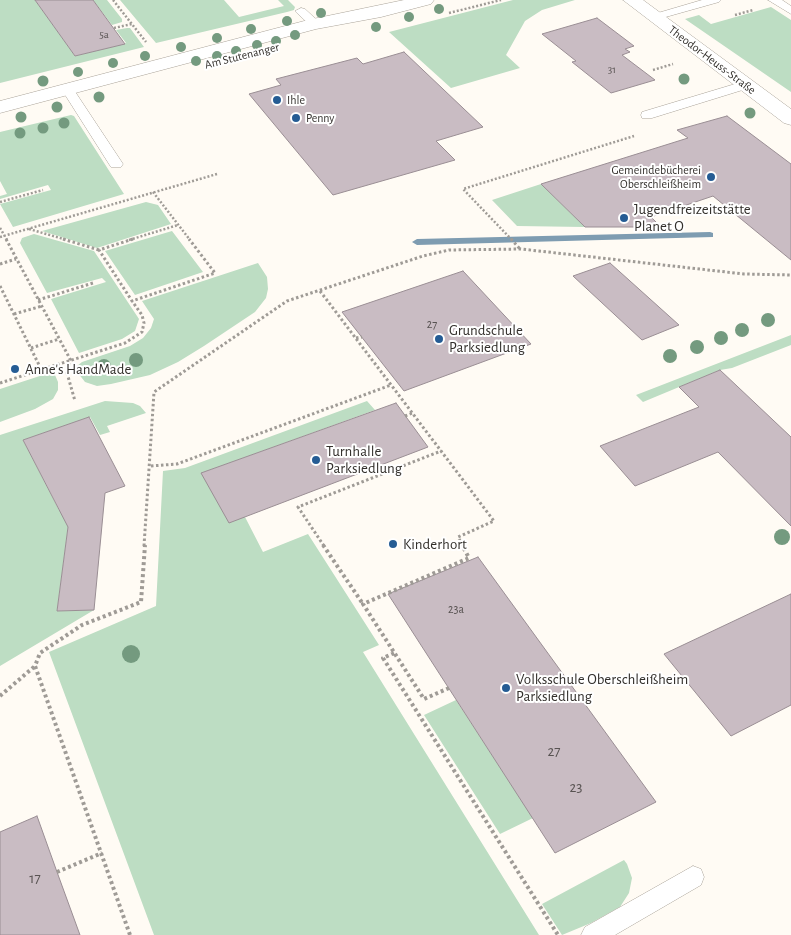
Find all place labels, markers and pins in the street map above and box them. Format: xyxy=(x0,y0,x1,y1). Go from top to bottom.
place label: Ihle xyxy=(287,93,305,107)
marker: Ihle xyxy=(271,94,283,106)
place label: Penny xyxy=(306,111,334,125)
marker: Penny xyxy=(290,112,302,124)
place label: Gemeindebücherei Oberschleißheim xyxy=(612,163,701,191)
marker: Gemeindebücherei Oberschleißheim xyxy=(705,171,717,183)
place label: Jugendfreizeitstätte Planet O xyxy=(634,200,751,235)
marker: Jugendfreizeitstätte Planet O xyxy=(618,212,630,224)
place label: Grundschule Parksiedlung xyxy=(449,321,525,356)
marker: Grundschule Parksiedlung xyxy=(433,333,445,345)
place label: Anne's HandMade xyxy=(25,360,131,378)
marker: Anne's HandMade xyxy=(9,363,21,375)
place label: Turnhalle Parksiedlung xyxy=(326,442,402,477)
marker: Turnhalle Parksiedlung xyxy=(310,454,322,466)
place label: Kinderhort xyxy=(403,535,467,553)
marker: Kinderhort xyxy=(387,538,399,550)
place label: Volksschule Oberschleißheim Parksiedlung xyxy=(516,670,688,705)
marker: Volksschule Oberschleißheim Parksiedlung xyxy=(500,682,512,694)

